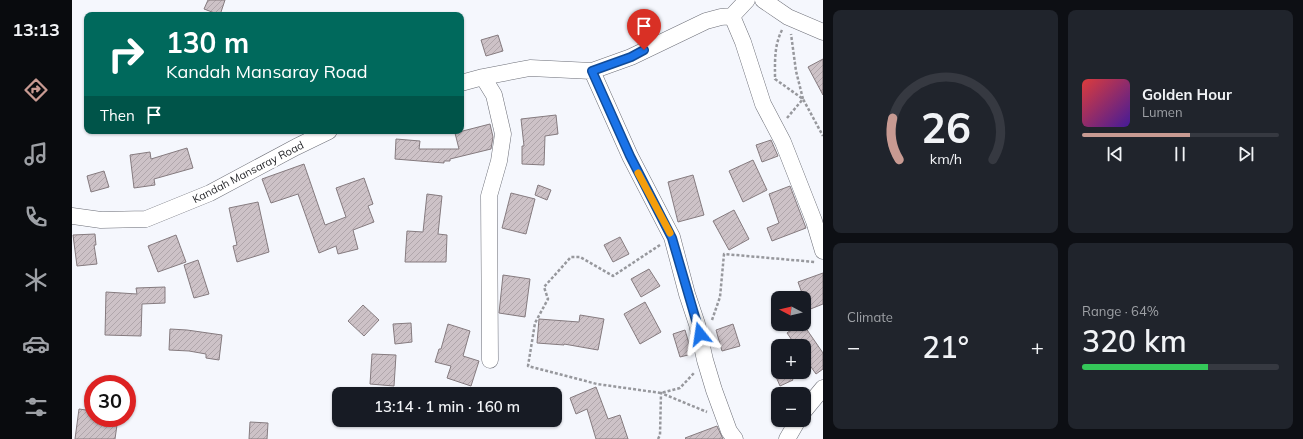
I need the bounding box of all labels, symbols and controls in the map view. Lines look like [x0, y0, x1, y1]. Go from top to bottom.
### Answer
pin [627, 9, 661, 50]
icon: arrive [633, 15, 655, 37]
text: 13:13 [12, 18, 60, 41]
text: 130 m [166, 25, 249, 60]
icon: right [100, 28, 152, 80]
text: Kandah Mansaray Road [166, 60, 368, 83]
icon: directions [22, 76, 50, 104]
text: Golden Hour [1142, 85, 1232, 104]
text: 26 [921, 100, 970, 152]
icon: arrive [143, 104, 165, 126]
text: Lumen [1142, 104, 1183, 120]
text: Then [100, 106, 135, 125]
street label: Kandah Mansaray Road [190, 138, 306, 206]
icon: music [22, 140, 50, 168]
icon: previous [1104, 143, 1126, 165]
icon: pause [1169, 143, 1191, 165]
icon: next [1235, 143, 1257, 165]
text: km/h [929, 149, 962, 167]
icon: phone [22, 203, 50, 231]
icon: climate [22, 266, 50, 294]
north arrow [771, 291, 811, 331]
map controls [771, 291, 811, 427]
text: Range · 64% [1082, 303, 1159, 319]
text: Climate [847, 309, 893, 325]
position arrow [679, 313, 721, 355]
text: 320 km [1082, 322, 1187, 360]
text: 21° [922, 328, 969, 366]
icon: car [22, 330, 50, 358]
text: − [847, 333, 860, 361]
text: + [1031, 333, 1044, 361]
button: + [771, 339, 811, 379]
speed limit sign: 30 [84, 375, 136, 427]
button: − [771, 387, 811, 427]
icon: filters [22, 393, 50, 421]
text: 13:14 · 1 min · 160 m [374, 397, 520, 416]

